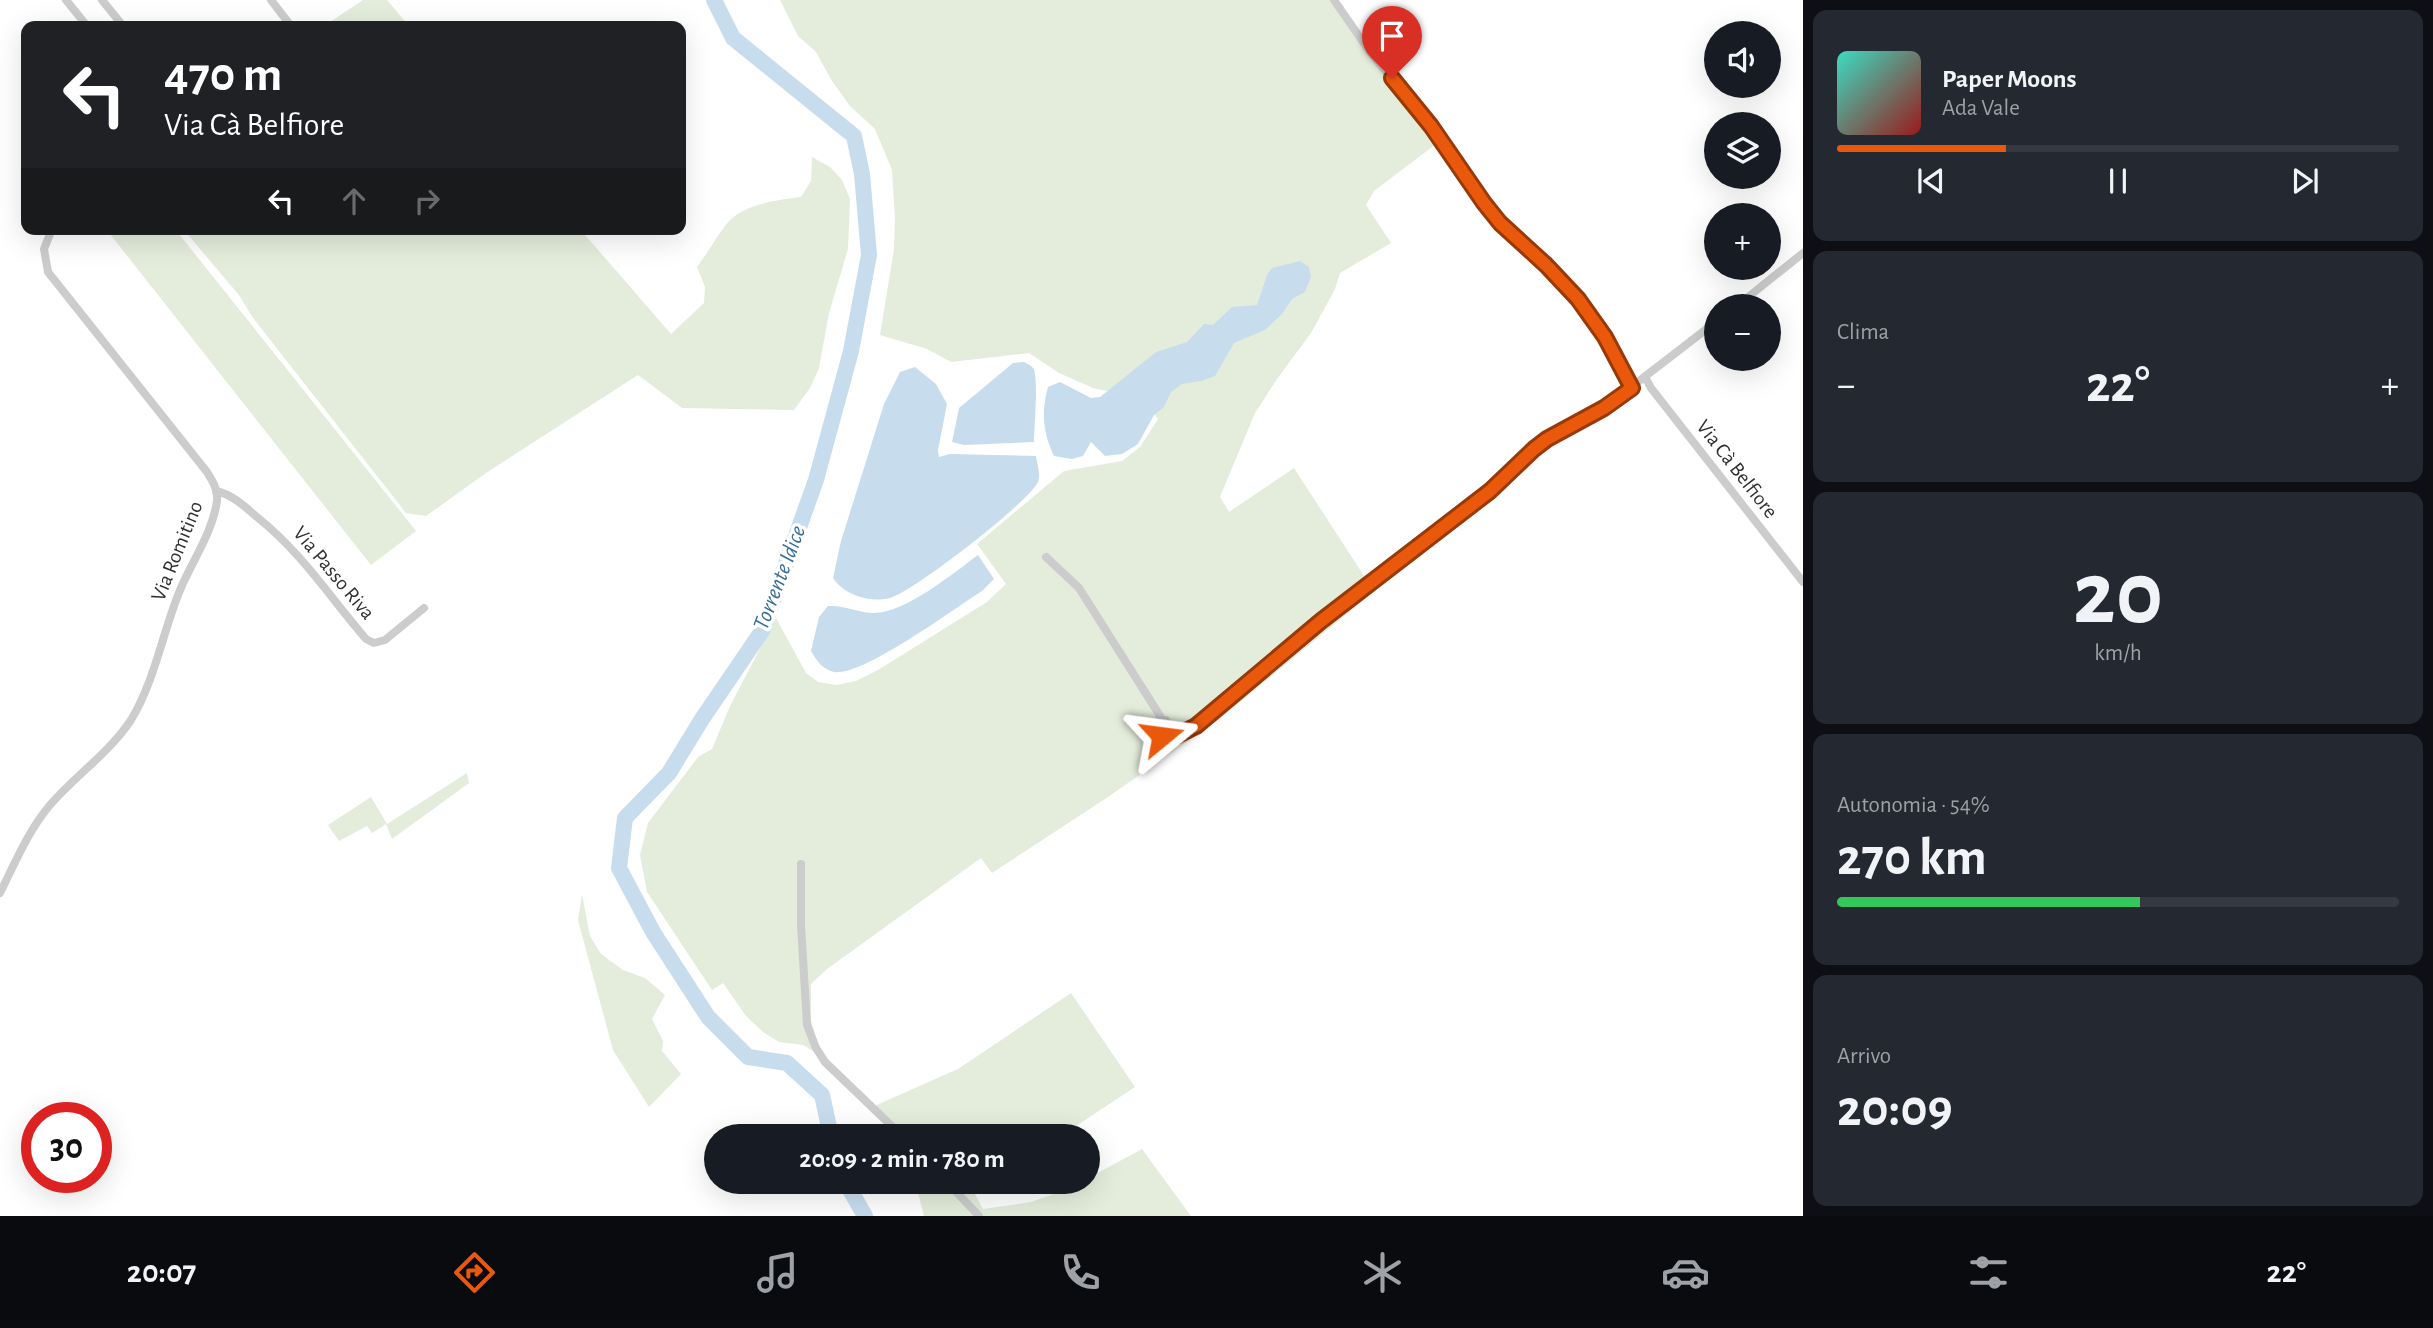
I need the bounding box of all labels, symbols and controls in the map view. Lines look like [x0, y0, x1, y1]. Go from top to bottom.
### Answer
pin [1362, 6, 1422, 78]
icon: arrive [1373, 17, 1411, 55]
map controls [1704, 21, 1781, 371]
button: sound [1704, 21, 1781, 98]
icon: left [49, 49, 140, 140]
text: 470 m [164, 51, 282, 100]
text: Paper Moons [1942, 66, 2077, 92]
text: Ada Vale [1942, 97, 2020, 120]
text: Via Cà Belfiore [164, 109, 344, 141]
button: layers [1704, 112, 1781, 189]
icon: previous [1912, 162, 1950, 200]
icon: pause [2099, 162, 2137, 200]
icon: next [2286, 162, 2324, 200]
icon: left [262, 182, 300, 220]
icon: ahead [335, 182, 373, 220]
icon: right [408, 182, 446, 220]
button: + [1704, 203, 1781, 280]
button: − [1704, 294, 1781, 371]
text: Clima [1837, 321, 1889, 344]
text: 22° [2086, 359, 2150, 411]
text: − [1837, 367, 1855, 405]
text: + [2381, 367, 2399, 405]
street label: Via Cà Belfiore [1692, 416, 1782, 522]
street label: Via Romitino [147, 498, 207, 604]
street label: Via Passo Riva [289, 522, 379, 624]
water label: Torrente Idice [750, 522, 810, 633]
text: 20 [2073, 549, 2163, 640]
text: km/h [2094, 642, 2142, 665]
position arrow [1125, 699, 1199, 773]
text: Autonomia · 54% [1837, 794, 1990, 817]
text: 270 km [1837, 832, 1987, 884]
text: Arrivo [1837, 1045, 1891, 1068]
text: 20:09 [1837, 1083, 1953, 1135]
speed limit sign: 30 [21, 1102, 112, 1193]
text: 20:09 · 2 min · 780 m [799, 1146, 1005, 1172]
icon: directions [450, 1248, 499, 1297]
icon: music [753, 1248, 802, 1297]
icon: phone [1056, 1248, 1105, 1297]
icon: climate [1358, 1248, 1407, 1297]
icon: car [1661, 1248, 1710, 1297]
icon: filters [1964, 1248, 2013, 1297]
text: 20:07 [127, 1256, 196, 1288]
text: 22° [2267, 1256, 2306, 1288]

